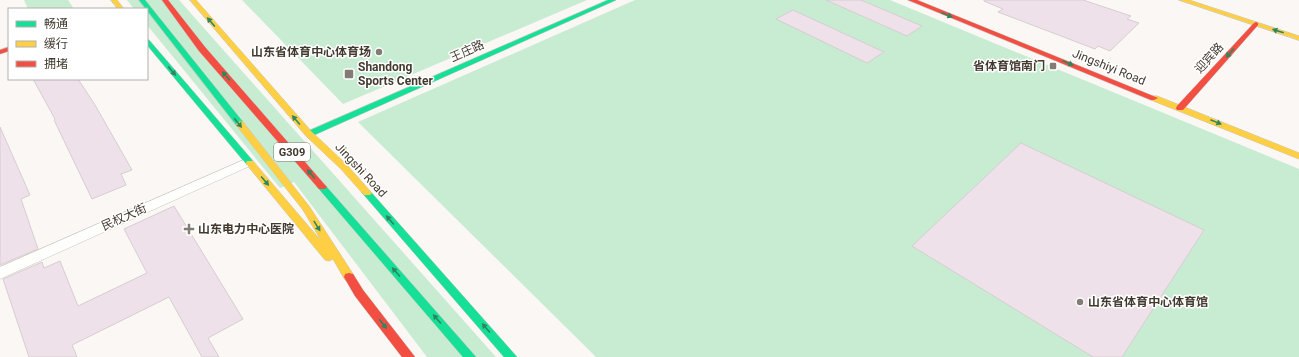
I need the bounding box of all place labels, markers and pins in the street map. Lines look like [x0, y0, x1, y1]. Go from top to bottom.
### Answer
place label: 山东省体育中心体育场 [251, 45, 371, 59]
marker: 山东省体育中心体育场 [374, 47, 384, 57]
place label: 省体育馆南门 [973, 59, 1045, 73]
place label: Shandong Sports Center [358, 60, 433, 88]
marker: 省体育馆南门 [1048, 61, 1058, 71]
marker: Shandong Sports Center [343, 68, 355, 80]
place label: 山东电力中心医院 [198, 222, 294, 236]
marker: 山东电力中心医院 [183, 223, 195, 235]
place label: 山东省体育中心体育馆 [1088, 295, 1208, 309]
marker: 山东省体育中心体育馆 [1075, 297, 1085, 307]

